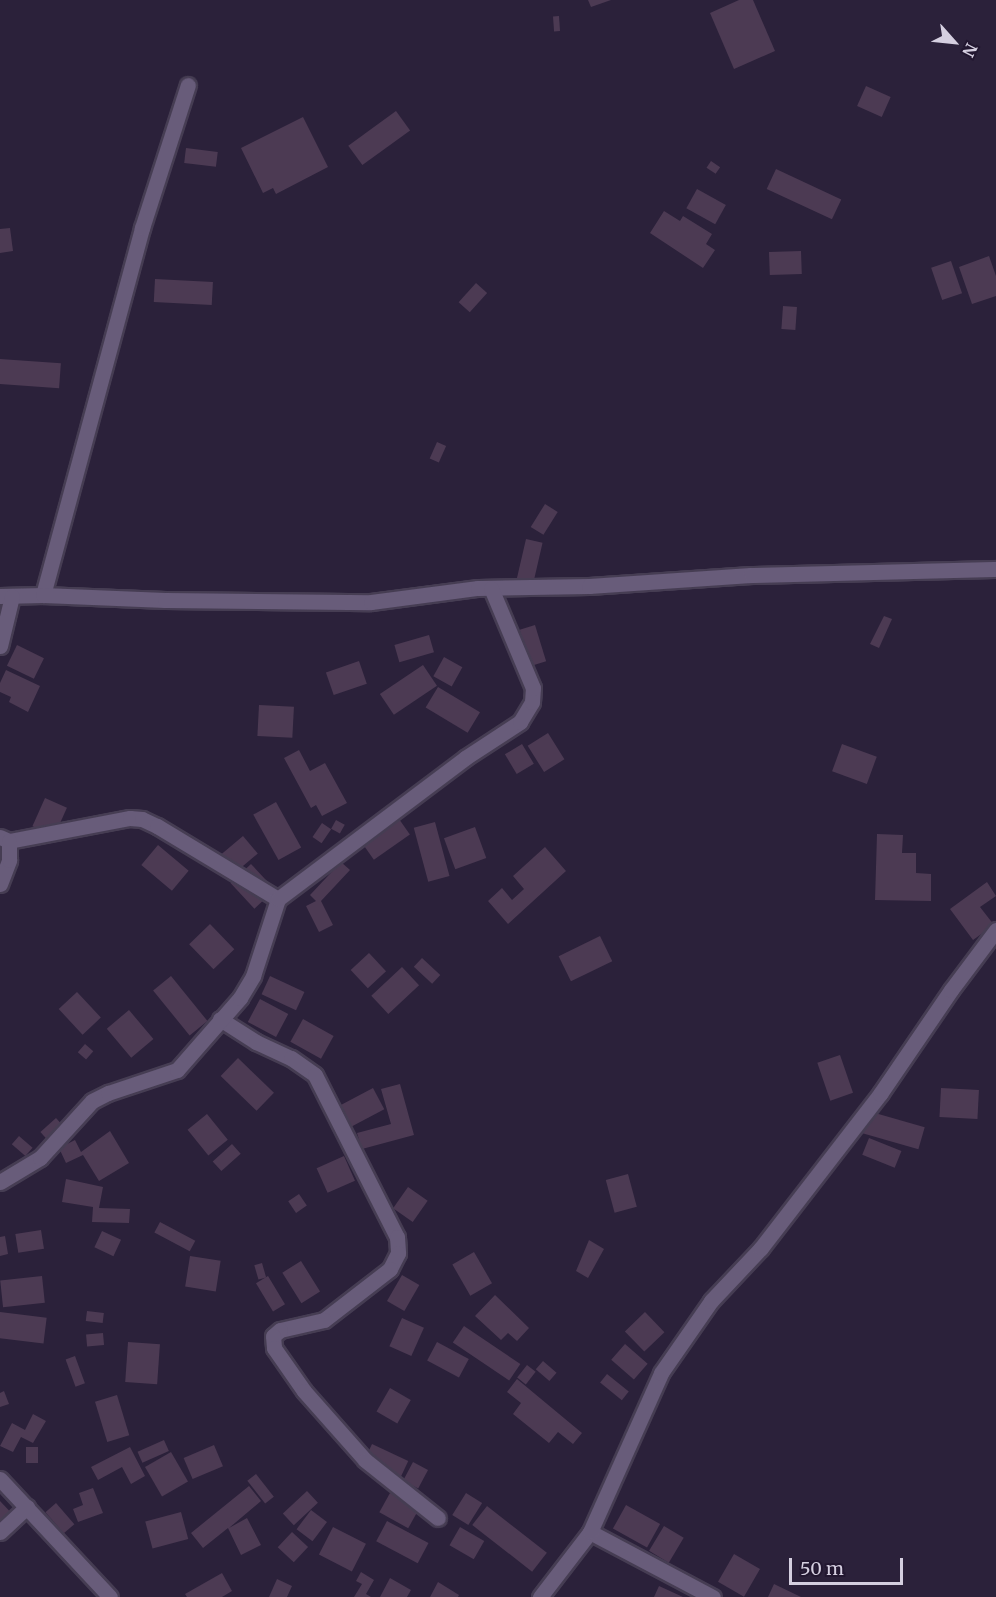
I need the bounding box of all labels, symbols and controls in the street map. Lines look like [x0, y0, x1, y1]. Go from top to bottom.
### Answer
north arrow [924, 12, 984, 72]
text: N [958, 40, 982, 60]
scale bar [792, 1546, 906, 1584]
text: 50 m [800, 1557, 844, 1580]

